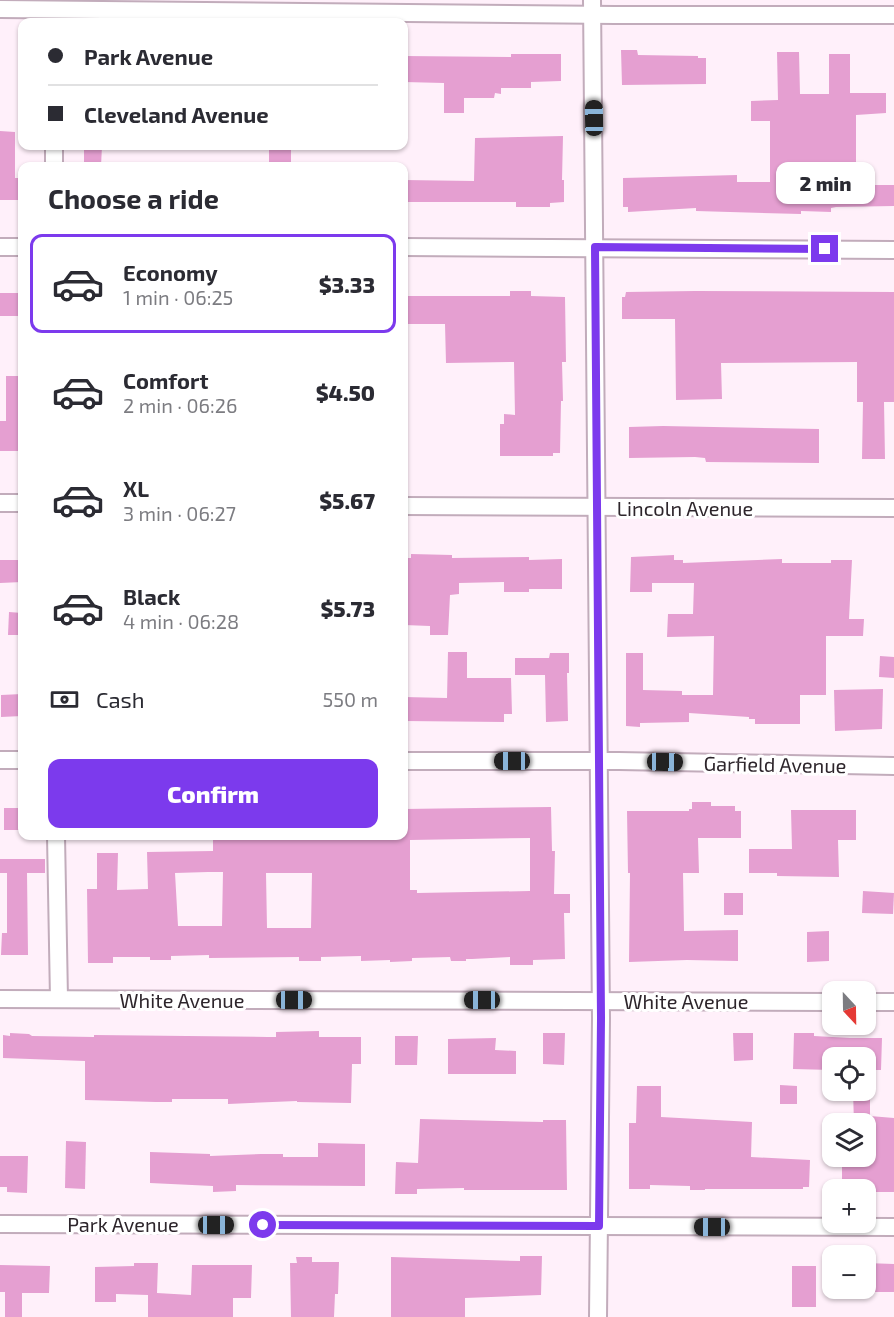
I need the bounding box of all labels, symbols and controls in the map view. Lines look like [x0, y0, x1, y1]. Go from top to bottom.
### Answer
text: Park Avenue [84, 43, 213, 69]
car [585, 100, 603, 136]
text: Cleveland Avenue [84, 101, 269, 127]
callout: 2 min [776, 162, 874, 204]
text: 2 min [800, 171, 851, 195]
text: Choose a ride [48, 182, 219, 214]
route end [811, 235, 838, 262]
icon: car [51, 257, 105, 311]
text: Economy [123, 259, 218, 285]
text: $3.33 [319, 271, 375, 297]
text: 1 min · 06:25 [123, 285, 233, 309]
icon: car [51, 365, 105, 419]
text: Comfort [123, 367, 208, 393]
text: $4.50 [316, 379, 375, 405]
text: 2 min · 06:26 [123, 393, 237, 417]
icon: car [51, 473, 105, 527]
text: XL [123, 475, 149, 501]
text: $5.67 [319, 487, 375, 513]
street label: Lincoln Avenue [617, 496, 753, 520]
text: 3 min · 06:27 [123, 501, 236, 525]
icon: car [51, 581, 105, 635]
text: Black [123, 583, 180, 609]
text: $5.73 [320, 595, 375, 621]
text: 4 min · 06:28 [123, 609, 239, 633]
icon: cash [48, 683, 81, 716]
text: Cash [96, 686, 145, 712]
text: 550 m [323, 687, 378, 711]
street label: Garfield Avenue [703, 751, 847, 777]
car [494, 752, 530, 770]
car [647, 753, 683, 771]
button: Confirm [48, 759, 378, 828]
north arrow [822, 981, 876, 1035]
map controls [822, 981, 876, 1299]
street label: White Avenue [120, 988, 244, 1012]
street label: White Avenue [624, 989, 748, 1013]
car [276, 991, 312, 1009]
car [464, 991, 500, 1009]
button: locate [822, 1047, 876, 1101]
button: layers [822, 1113, 876, 1167]
button: + [822, 1179, 876, 1233]
route start [249, 1211, 276, 1238]
street label: Park Avenue [67, 1212, 179, 1236]
car [198, 1216, 234, 1234]
car [694, 1218, 730, 1236]
button: − [822, 1245, 876, 1299]

